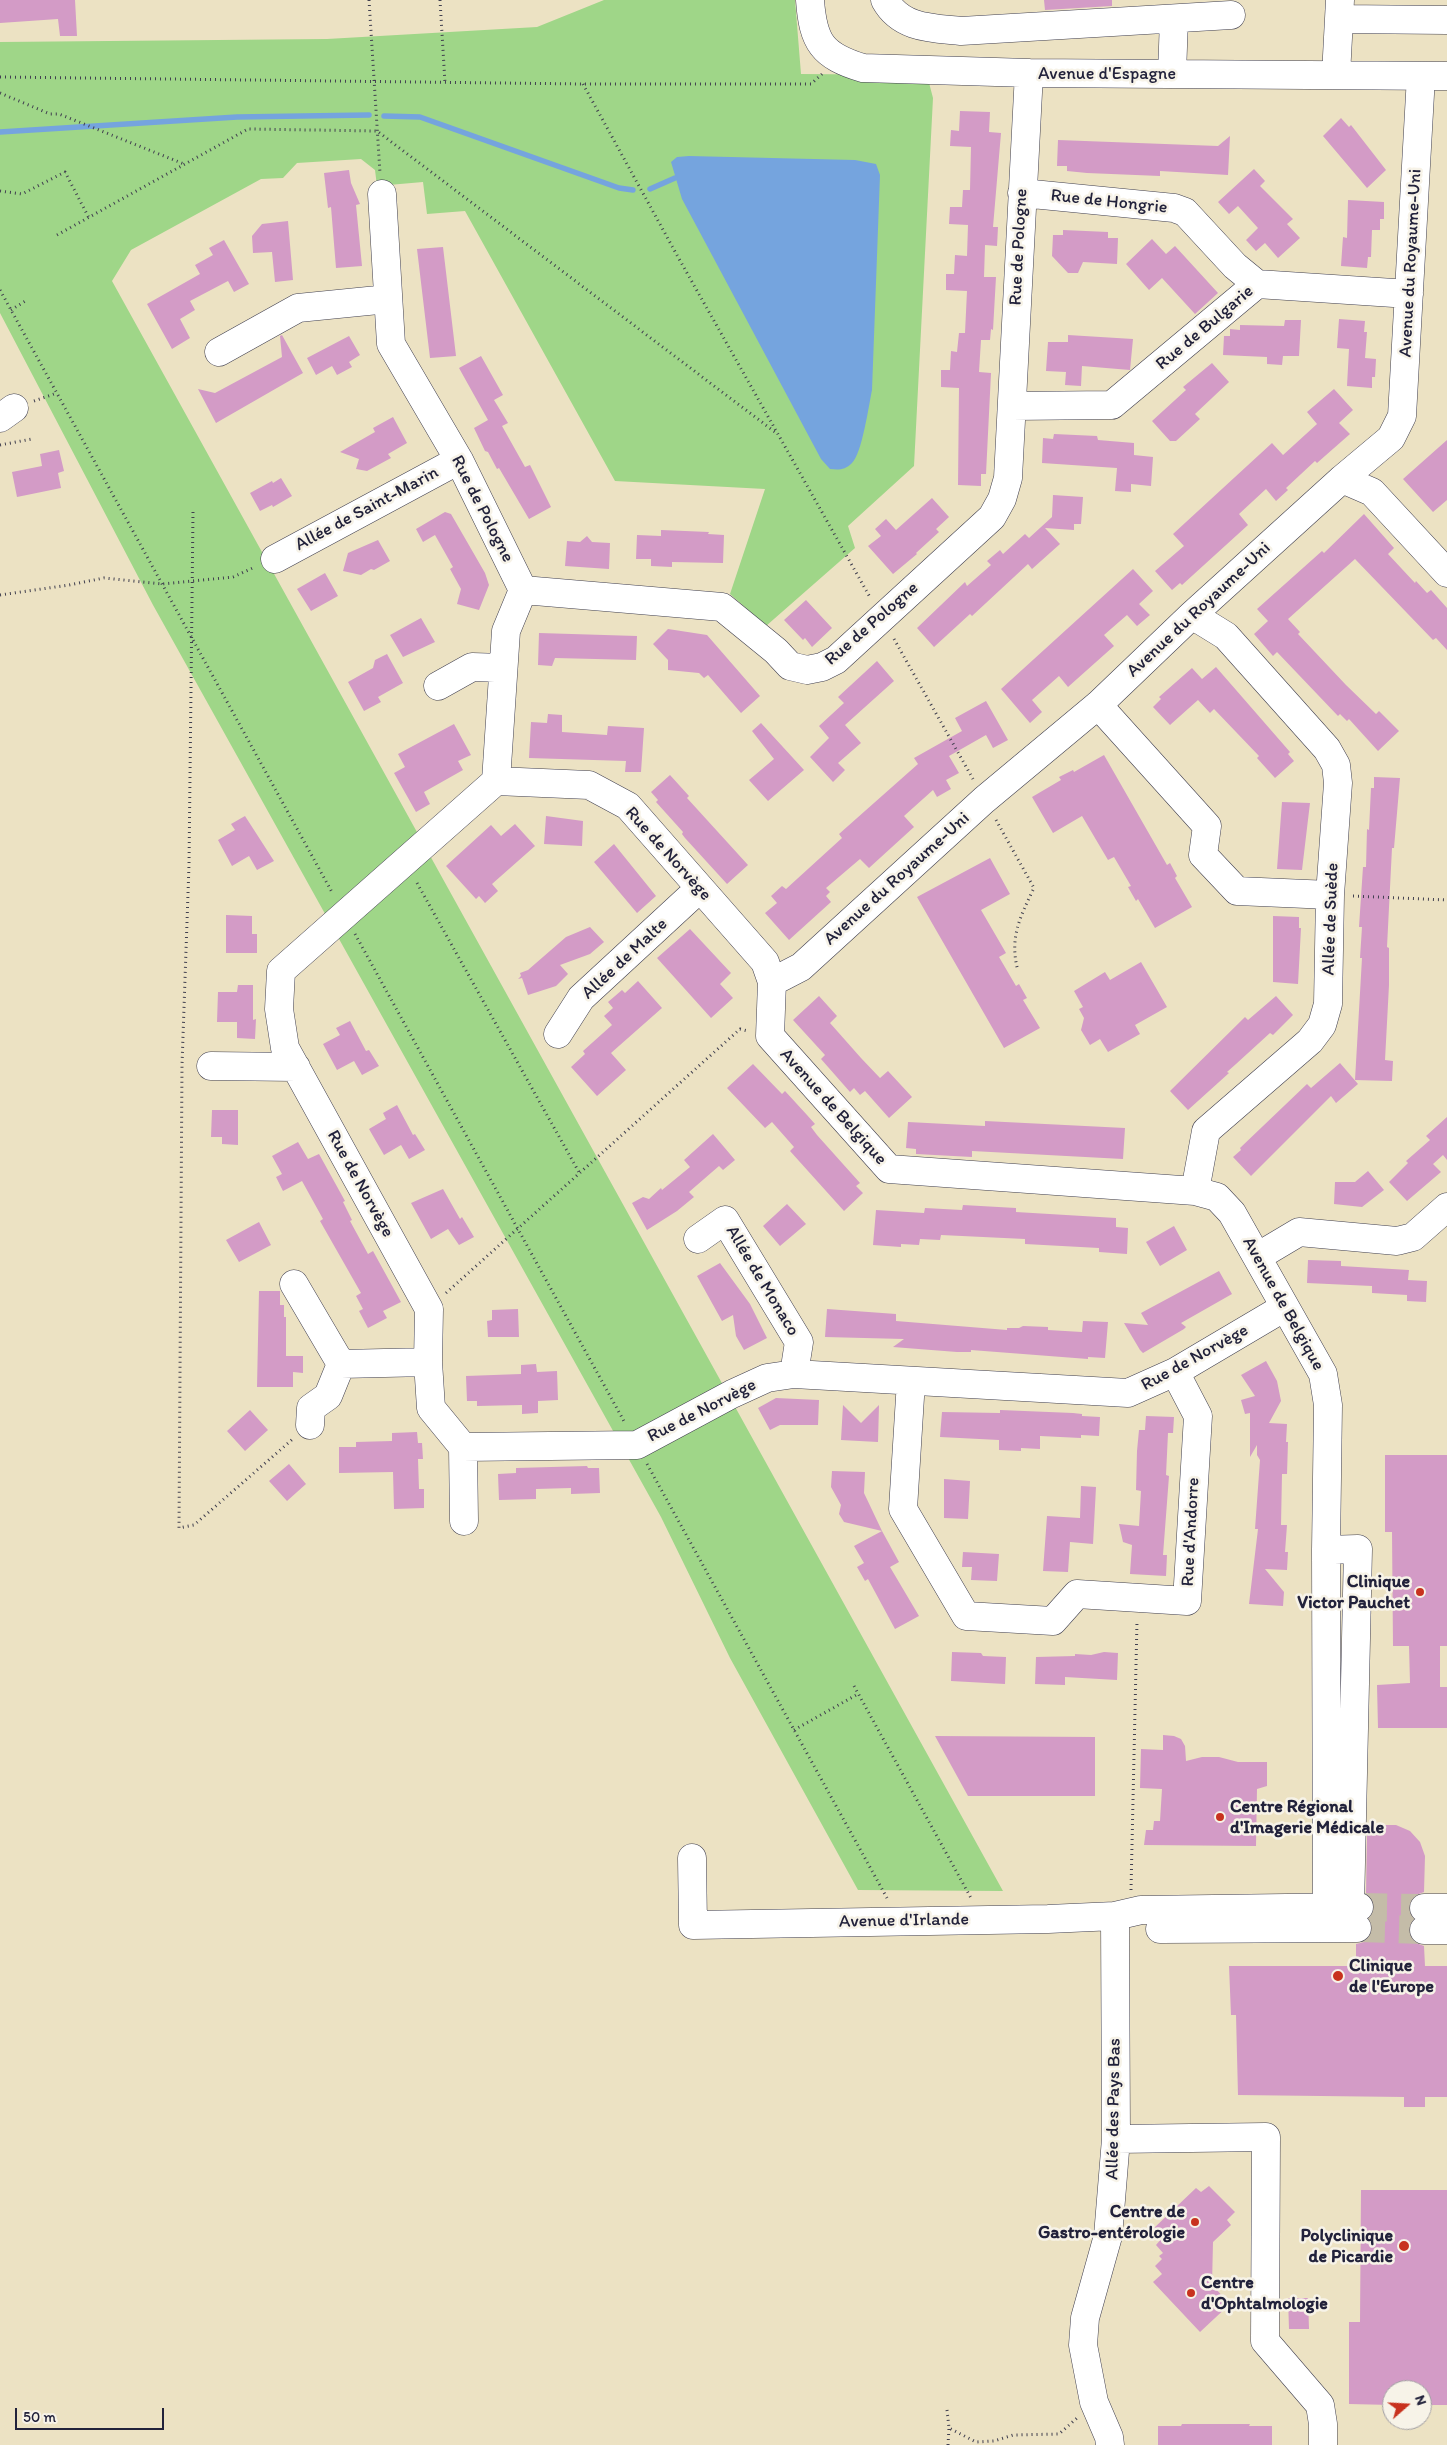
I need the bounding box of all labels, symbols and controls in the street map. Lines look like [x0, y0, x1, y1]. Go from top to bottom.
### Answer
street label: Avenue d'Espagne [1038, 63, 1176, 85]
street label: Avenue du Royaume-Uni [1395, 168, 1427, 358]
street label: Rue de Hongrie [1050, 185, 1168, 219]
street label: Rue de Pologne [1005, 188, 1033, 306]
street label: Rue de Bulgarie [1152, 281, 1258, 375]
street label: Rue de Pologne [446, 452, 518, 566]
street label: Allée de Saint-Marin [292, 462, 442, 556]
street label: Avenue du Royaume-Uni [1123, 538, 1275, 682]
street label: Rue de Pologne [821, 577, 923, 671]
street label: Rue de Norvège [620, 803, 716, 905]
street label: Avenue du Royaume-Uni [820, 808, 974, 950]
street label: Allée de Suède [1318, 862, 1344, 976]
street label: Allée de Malte [578, 914, 672, 1004]
street label: Avenue de Belgique [775, 1044, 891, 1170]
street label: Rue de Norvège [322, 1127, 398, 1241]
street label: Allée de Monaco [721, 1222, 803, 1340]
street label: Avenue de Belgique [1237, 1233, 1329, 1375]
street label: Rue de Norvège [1138, 1320, 1252, 1396]
street label: Rue de Norvège [644, 1374, 760, 1448]
street label: Rue d'Andorre [1177, 1477, 1205, 1587]
place label: Clinique Victor Pauchet [1297, 1571, 1410, 1614]
marker: Clinique Victor Pauchet [1414, 1586, 1426, 1598]
place label: Centre Régional d'Imagerie Médicale [1230, 1796, 1384, 1838]
marker: Centre Régional d'Imagerie Médicale [1214, 1811, 1226, 1823]
street label: Avenue d'Irlande [839, 1909, 969, 1933]
place label: Clinique de l'Europe [1349, 1955, 1434, 1998]
marker: Clinique de l'Europe [1331, 1969, 1345, 1983]
street label: Allée des Pays Bas [1102, 2038, 1126, 2180]
place label: Centre de Gastro-entérologie [1038, 2201, 1185, 2244]
marker: Centre de Gastro-entérologie [1189, 2216, 1201, 2228]
place label: Polyclinique de Picardie [1300, 2225, 1393, 2268]
marker: Polyclinique de Picardie [1397, 2239, 1411, 2253]
place label: Centre d'Ophtalmologie [1201, 2272, 1328, 2314]
marker: Centre d'Ophtalmologie [1185, 2287, 1197, 2299]
north arrow [1382, 2380, 1432, 2430]
text: N [1411, 2393, 1430, 2408]
scale bar [18, 2398, 166, 2430]
text: 50 m [23, 2408, 56, 2426]

